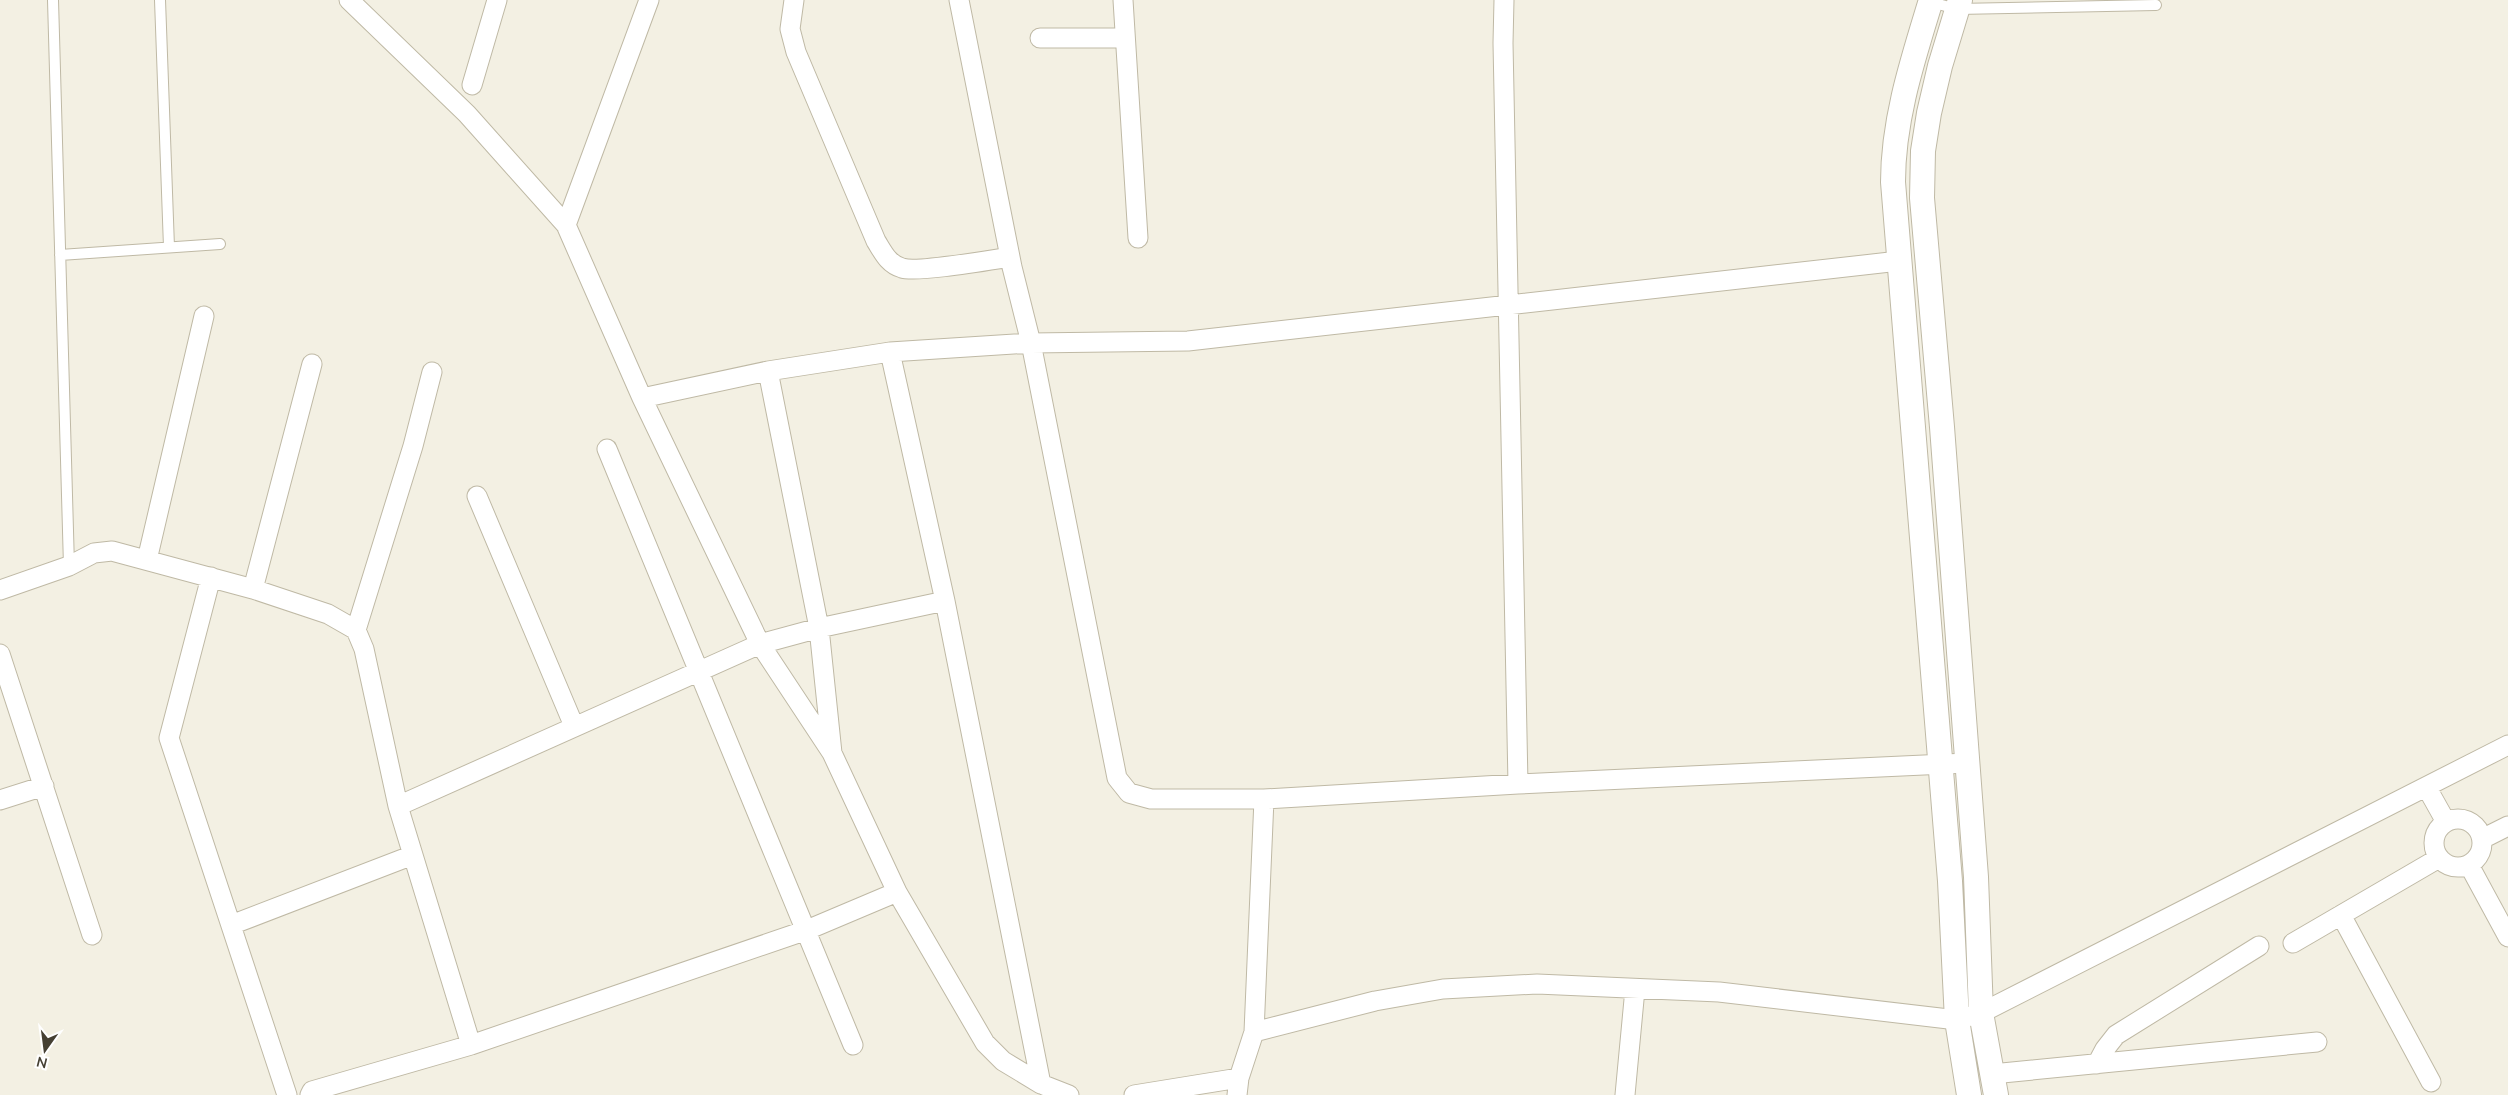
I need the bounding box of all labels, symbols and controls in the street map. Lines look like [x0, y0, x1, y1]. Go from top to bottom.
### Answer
north arrow [20, 1025, 70, 1075]
text: N [35, 1053, 49, 1073]

